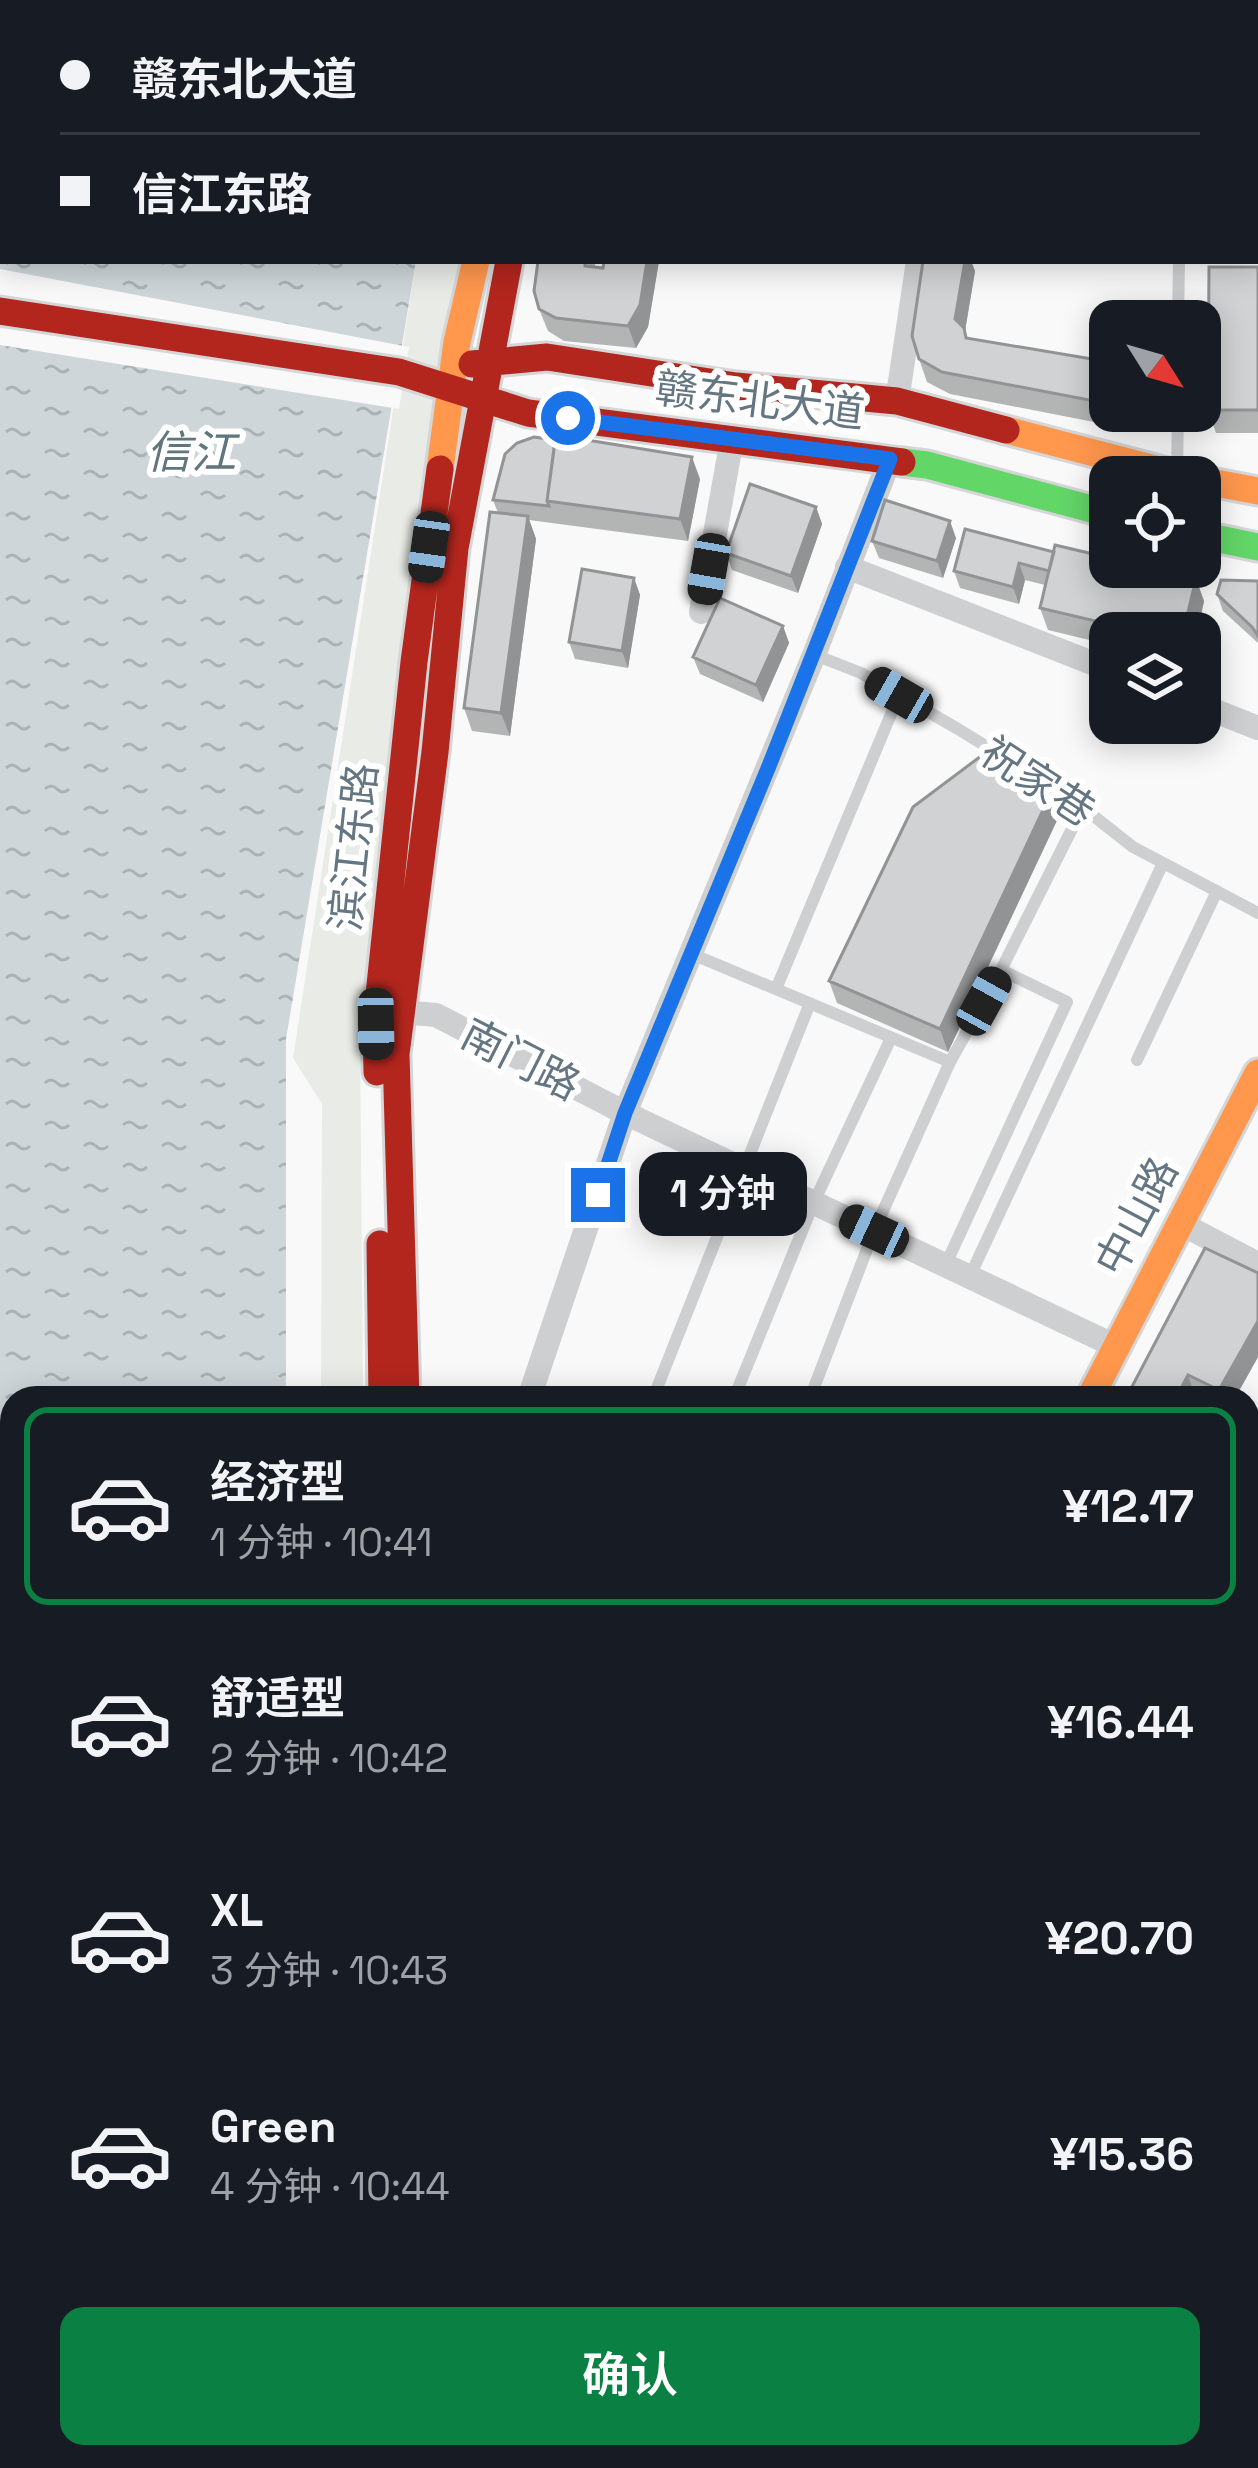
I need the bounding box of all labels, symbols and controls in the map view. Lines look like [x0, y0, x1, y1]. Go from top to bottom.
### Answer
text: 赣东北大道 [132, 51, 357, 108]
text: 信江东路 [132, 166, 312, 223]
north arrow [1089, 300, 1221, 432]
map controls [1089, 300, 1221, 744]
street label: 赣东北大道 [652, 361, 867, 440]
route start [541, 391, 595, 445]
water label: 信江 [146, 424, 241, 481]
button: locate [1089, 456, 1221, 588]
car [406, 509, 452, 585]
car [685, 530, 733, 608]
button: layers [1089, 612, 1221, 744]
car [859, 661, 939, 729]
street label: 祝家巷 [970, 725, 1105, 838]
street label: 滨江东路 [318, 761, 389, 933]
car [951, 961, 1017, 1041]
car [357, 988, 395, 1060]
street label: 南门路 [453, 1007, 589, 1112]
street label: 中山路 [1083, 1148, 1189, 1284]
callout: 1 分钟 [640, 1153, 808, 1237]
route end [571, 1168, 625, 1222]
text: 1 分钟 [670, 1169, 776, 1218]
car [834, 1199, 914, 1263]
icon: car [66, 1452, 174, 1560]
text: 经济型 [210, 1454, 345, 1511]
text: ¥12.17 [1063, 1478, 1194, 1535]
text: 1 分钟 · 10:41 [210, 1518, 433, 1567]
icon: car [66, 1668, 174, 1776]
text: 舒适型 [210, 1670, 345, 1727]
text: ¥16.44 [1047, 1694, 1194, 1751]
text: 2 分钟 · 10:42 [210, 1734, 448, 1783]
text: XL [210, 1882, 263, 1939]
icon: car [66, 1884, 174, 1992]
text: ¥20.70 [1045, 1910, 1194, 1967]
text: 3 分钟 · 10:43 [210, 1946, 448, 1995]
text: Green [210, 2098, 336, 2155]
icon: car [66, 2100, 174, 2208]
text: ¥15.36 [1050, 2126, 1194, 2183]
text: 4 分钟 · 10:44 [210, 2162, 450, 2211]
button: 确认 [60, 2307, 1200, 2445]

